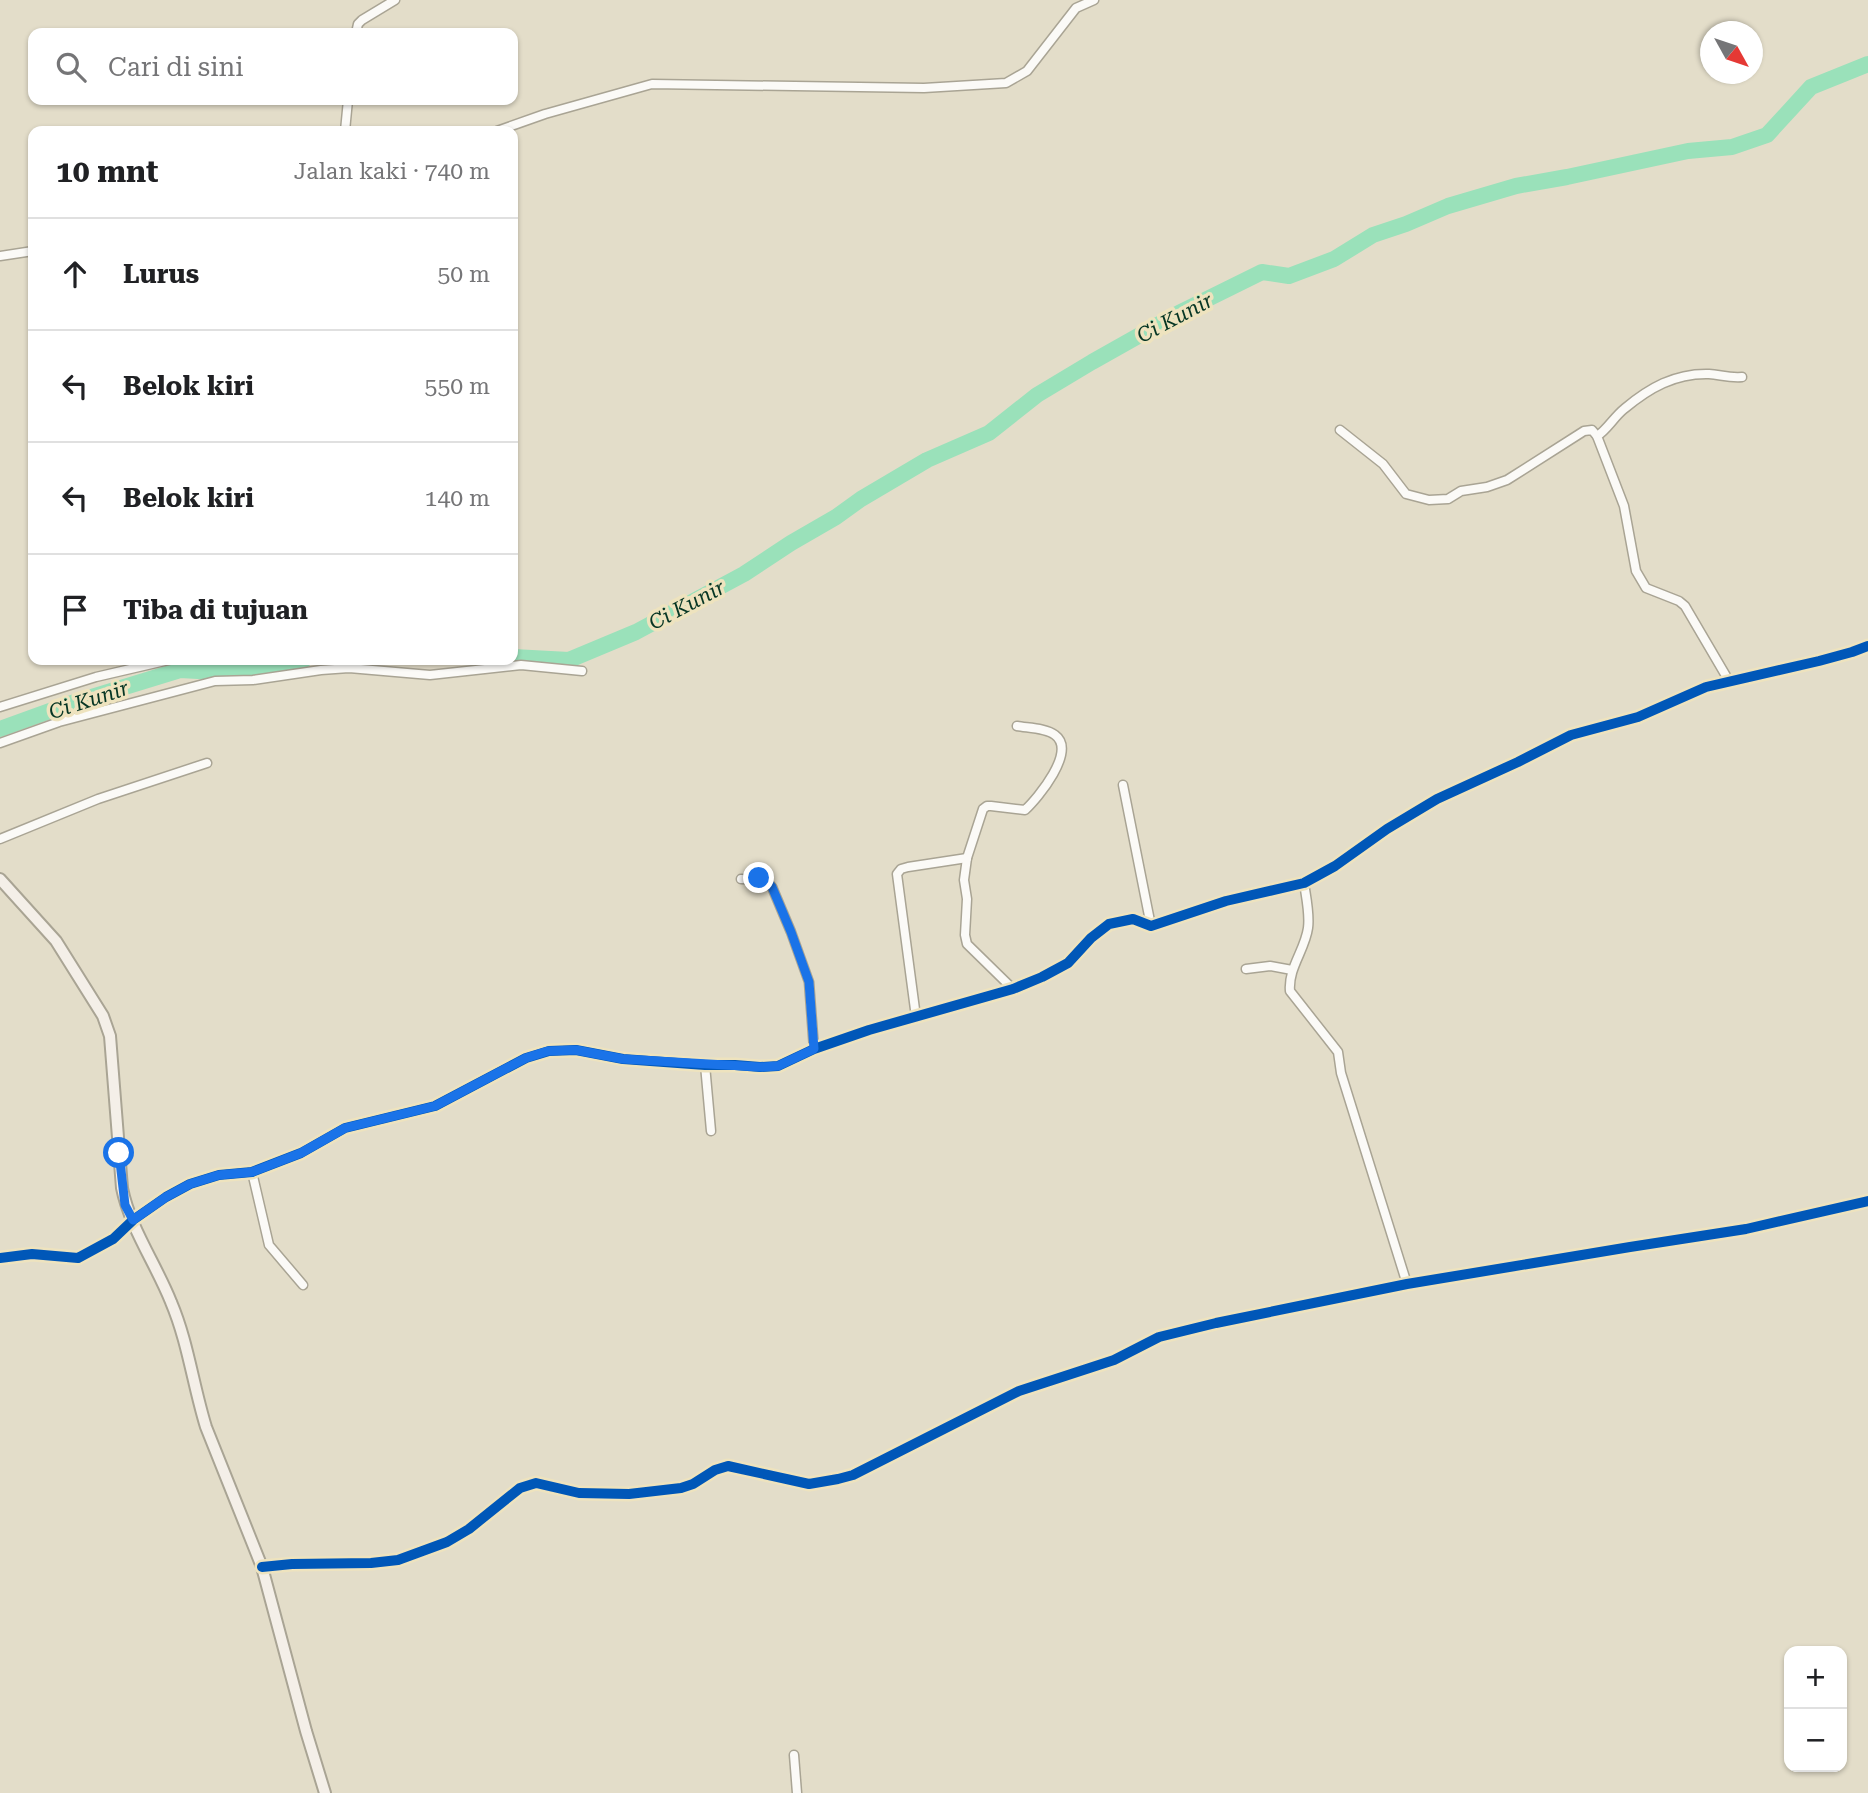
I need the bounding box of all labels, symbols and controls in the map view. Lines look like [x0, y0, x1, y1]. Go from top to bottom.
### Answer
north arrow [1700, 21, 1763, 84]
search box [28, 28, 518, 105]
icon: search [52, 48, 90, 86]
text: Cari di sini [108, 52, 244, 82]
text: 10 mnt [56, 154, 158, 189]
text: Jalan kaki · 740 m [294, 158, 490, 185]
icon: ahead [56, 255, 94, 293]
text: Lurus [123, 259, 199, 289]
text: 50 m [437, 261, 490, 288]
water label: Ci Kunir [1133, 288, 1217, 348]
icon: left [56, 367, 94, 405]
text: Belok kiri [123, 371, 254, 401]
text: 550 m [425, 373, 490, 400]
icon: left [56, 479, 94, 517]
text: Belok kiri [123, 483, 254, 513]
text: 140 m [425, 485, 490, 512]
water label: Ci Kunir [645, 575, 729, 635]
icon: arrive [56, 591, 94, 629]
text: Tiba di tujuan [123, 595, 308, 625]
water label: Ci Kunir [46, 676, 132, 724]
route end [743, 862, 774, 893]
route start [103, 1137, 134, 1168]
map controls [1784, 1646, 1847, 1772]
button: + [1784, 1646, 1847, 1709]
button: − [1784, 1709, 1847, 1772]

